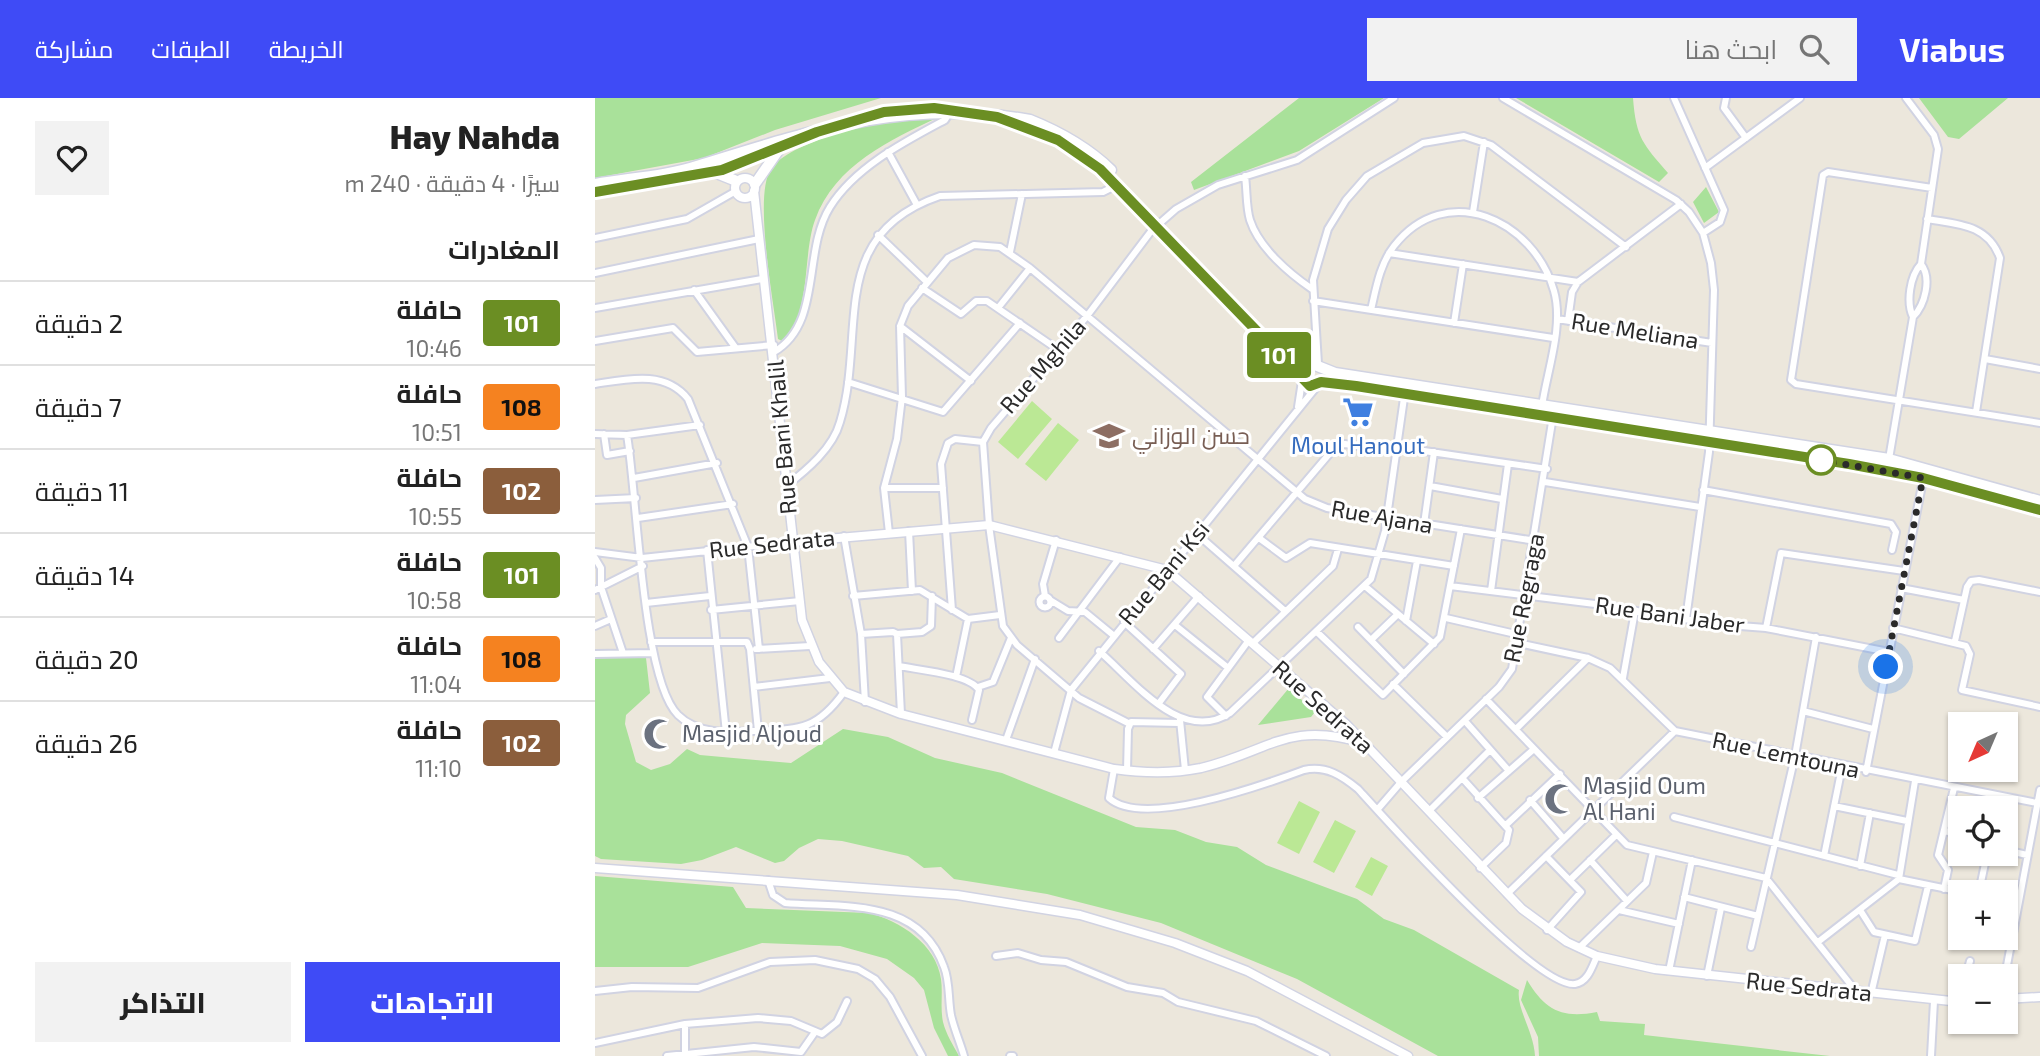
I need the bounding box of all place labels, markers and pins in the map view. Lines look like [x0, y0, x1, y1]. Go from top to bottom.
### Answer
supermarket icon: Moul Hanout [1341, 395, 1375, 429]
school or university icon: حسن الوزاني [1092, 419, 1126, 453]
place label: حسن الوزاني [1132, 421, 1250, 454]
place label: Moul Hanout [1291, 431, 1425, 459]
unlabelled marker [1806, 445, 1836, 475]
mosque icon: Masjid Aljoud [642, 717, 676, 751]
place label: Masjid Aljoud [682, 719, 822, 747]
place label: Masjid Oum Al Hani [1583, 771, 1706, 825]
mosque icon: Masjid Oum Al Hani [1543, 782, 1577, 816]

